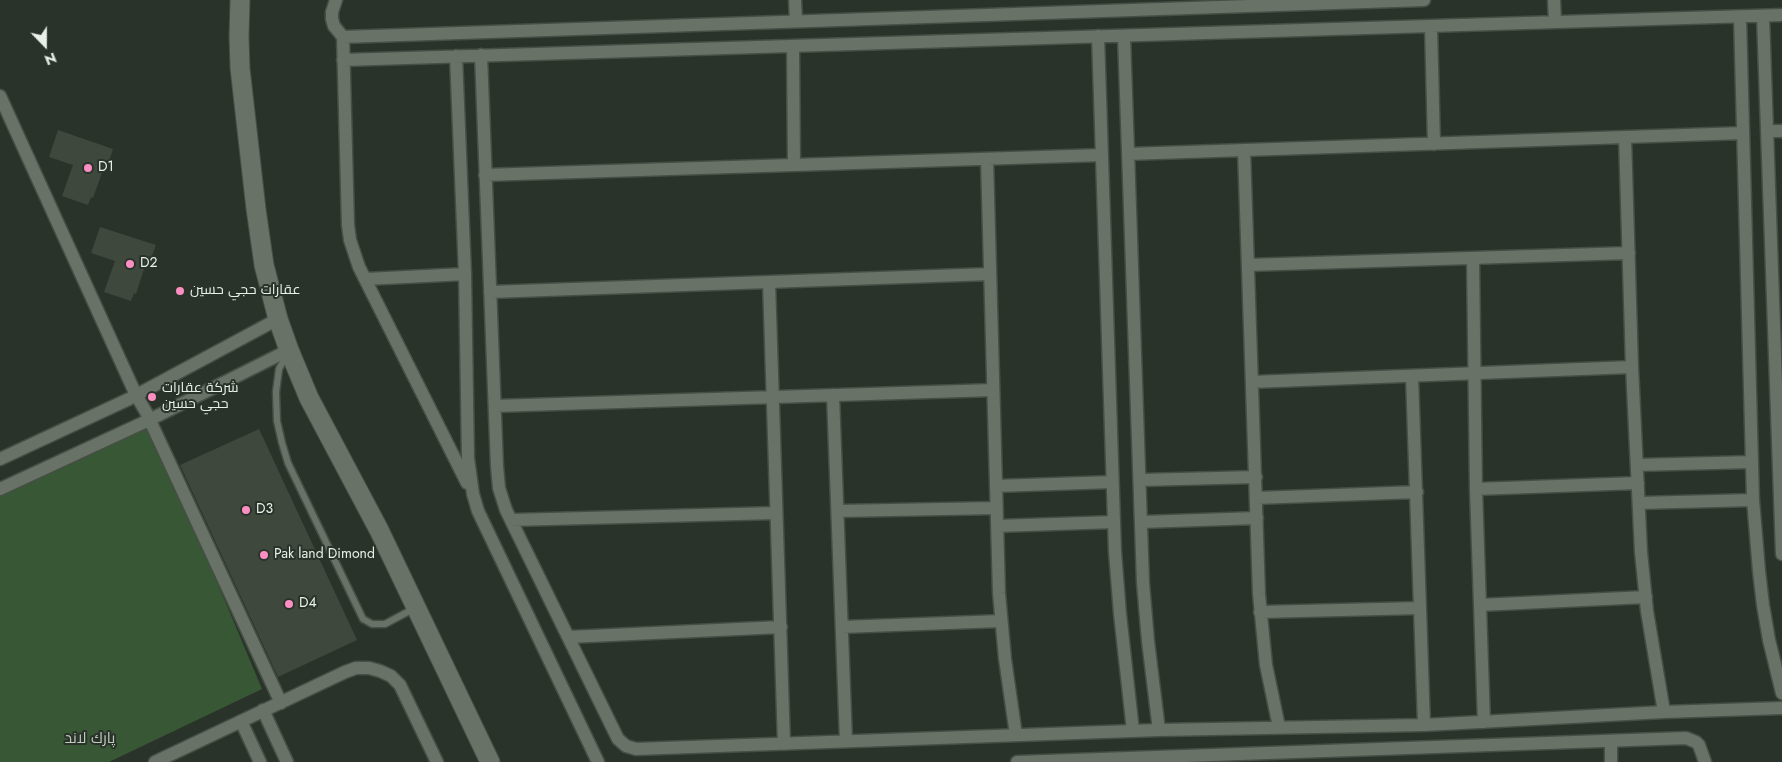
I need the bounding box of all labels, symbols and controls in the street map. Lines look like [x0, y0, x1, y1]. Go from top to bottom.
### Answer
north arrow [20, 20, 70, 70]
text: N [42, 48, 60, 70]
place label: D1 [98, 160, 114, 176]
marker: D1 [82, 162, 94, 174]
place label: D2 [140, 256, 157, 272]
marker: D2 [124, 258, 136, 270]
place label: عقارات حجي حسين [190, 283, 301, 299]
marker: عقارات حجي حسين [174, 285, 186, 297]
place label: شرکة عقارات حجي حسين [162, 381, 238, 414]
marker: شرکة عقارات حجي حسين [146, 391, 158, 403]
place label: D3 [256, 502, 273, 518]
marker: D3 [240, 504, 252, 516]
place label: Pak land Dimond [274, 547, 375, 563]
marker: Pak land Dimond [258, 549, 270, 561]
place label: D4 [299, 596, 317, 612]
marker: D4 [283, 598, 295, 610]
district label: پارك لاند [65, 730, 115, 748]

